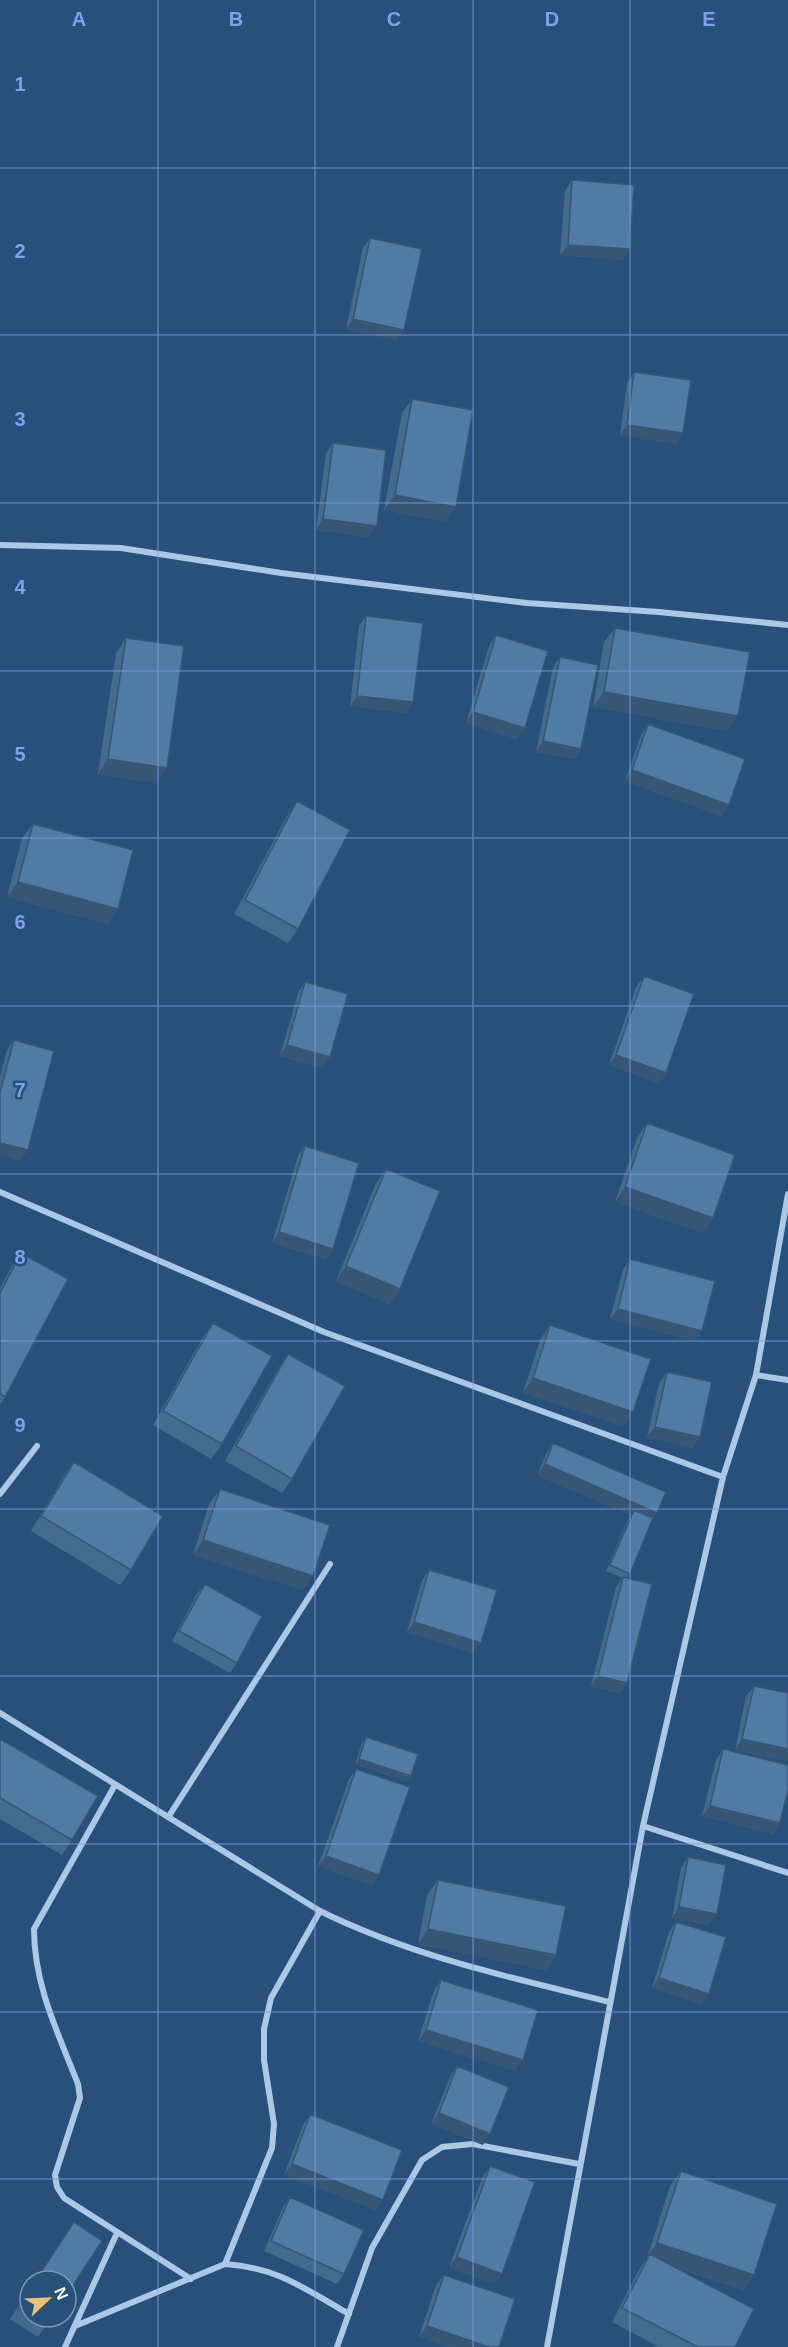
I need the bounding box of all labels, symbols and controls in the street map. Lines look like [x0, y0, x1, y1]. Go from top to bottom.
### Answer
text: A [72, 8, 86, 30]
text: B [229, 8, 243, 30]
text: C [387, 8, 401, 30]
text: D [545, 8, 559, 30]
text: E [702, 8, 716, 30]
text: 1 [14, 73, 26, 95]
text: 2 [14, 240, 26, 262]
text: 3 [14, 408, 26, 430]
text: 4 [14, 576, 26, 598]
text: 5 [14, 743, 26, 765]
text: 6 [14, 911, 26, 933]
text: 7 [14, 1079, 26, 1101]
text: 8 [14, 1246, 26, 1268]
text: 9 [14, 1414, 26, 1436]
north arrow [18, 2269, 78, 2329]
text: N [51, 2285, 71, 2302]

